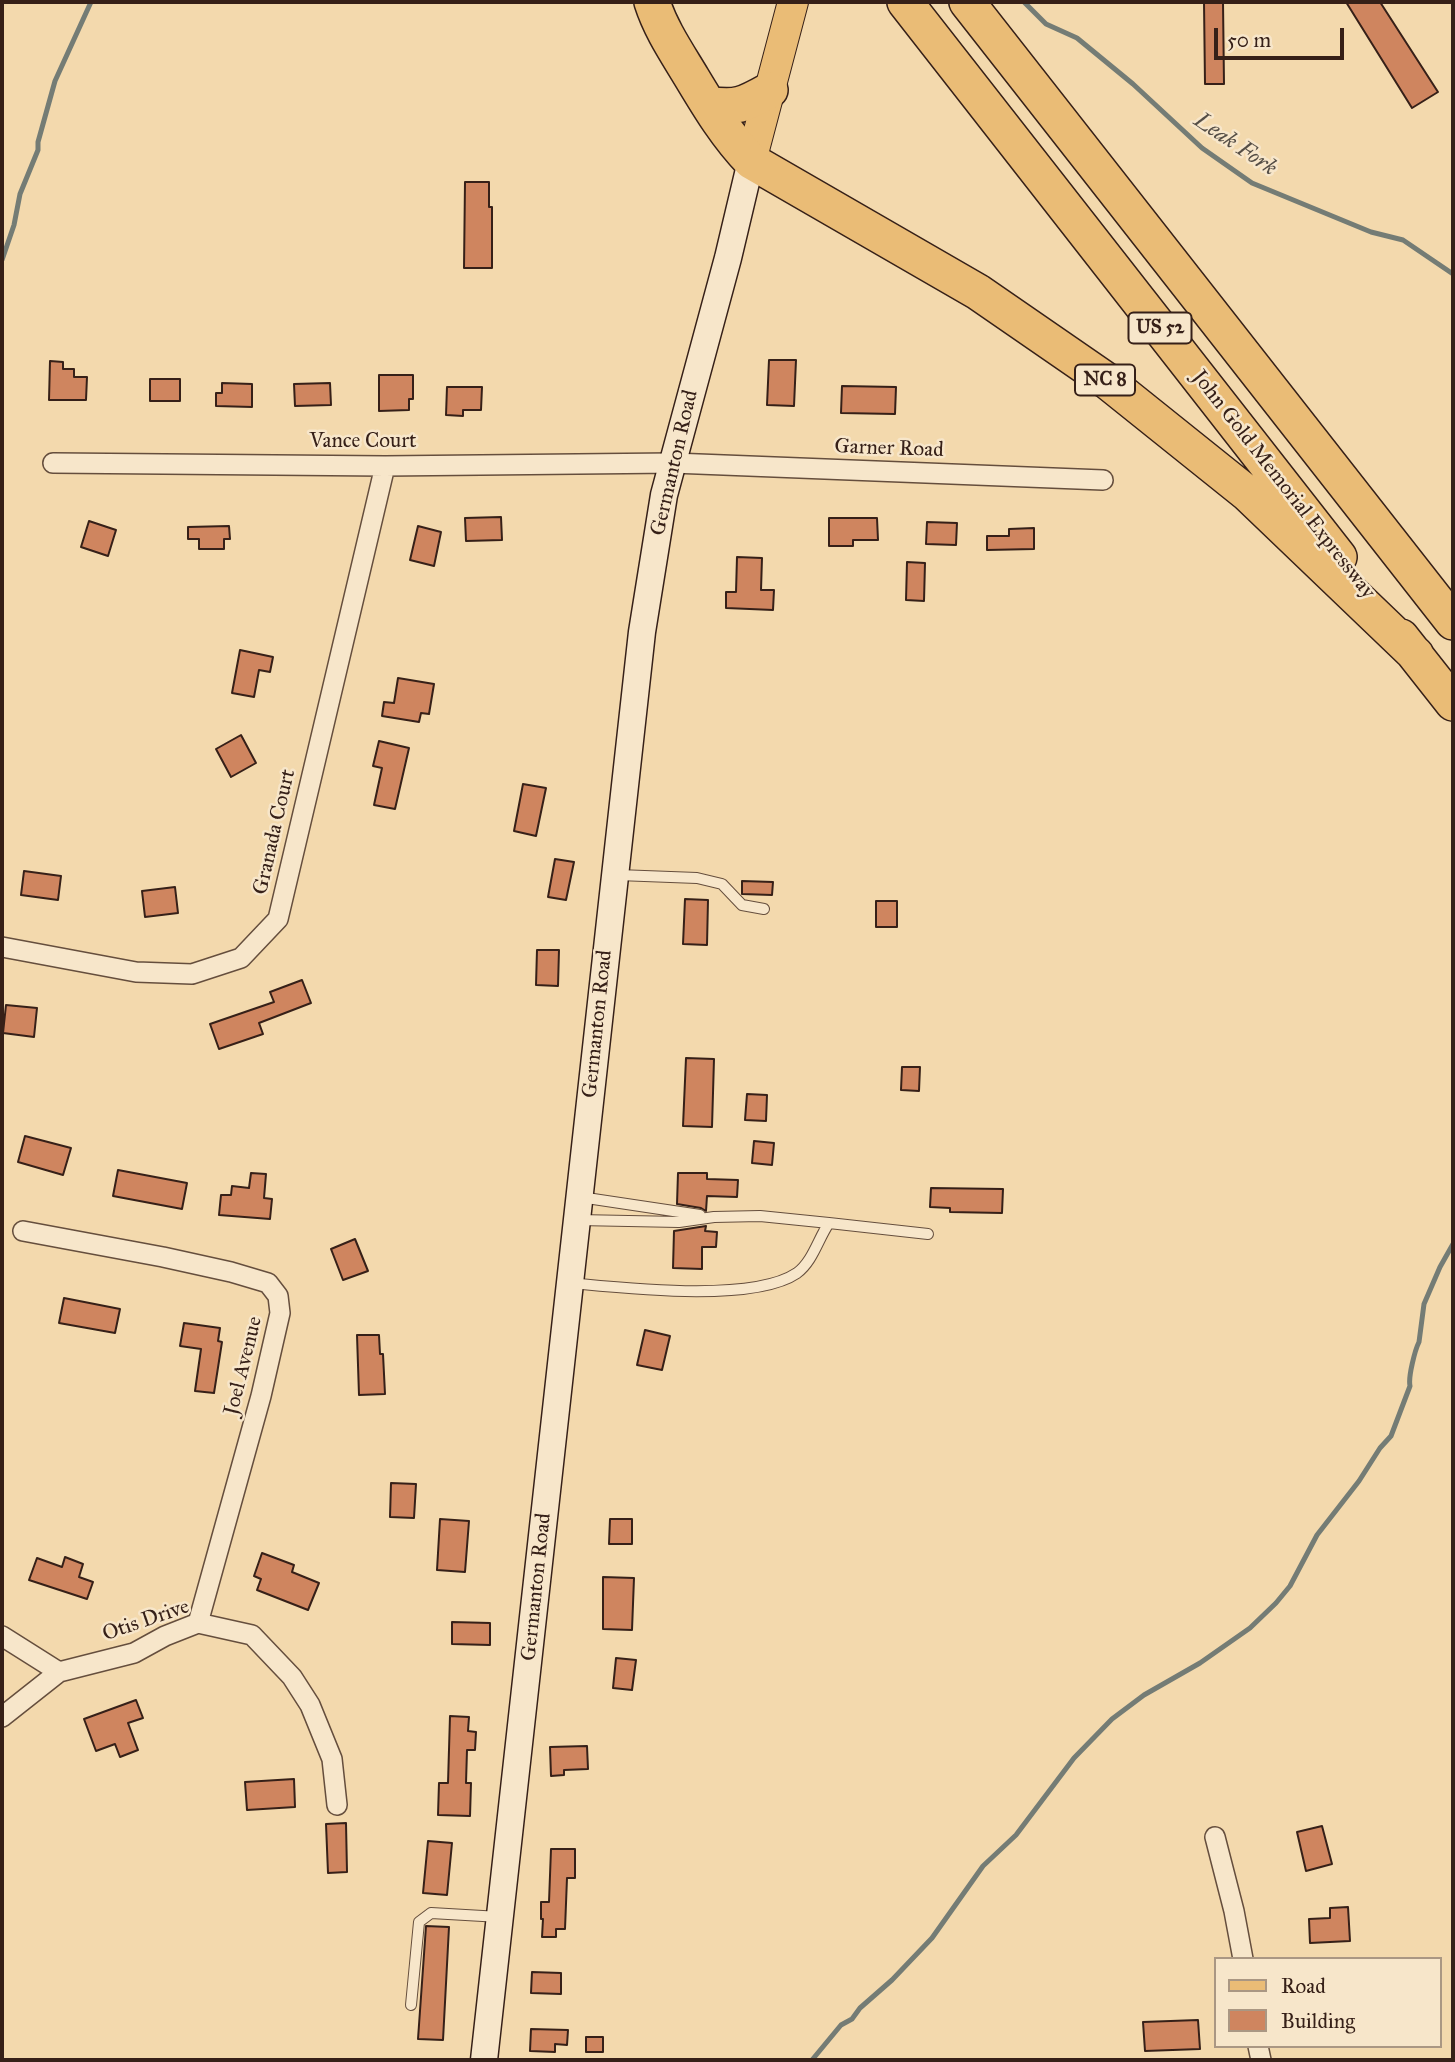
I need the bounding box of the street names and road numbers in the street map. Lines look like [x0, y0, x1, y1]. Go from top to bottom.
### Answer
road number: US 52 [1128, 312, 1192, 344]
road number: NC 8 [1075, 364, 1135, 396]
street label: John Gold Memorial Expressway [1186, 366, 1380, 604]
street label: Germanton Road [646, 388, 704, 538]
street label: Vance Court [310, 429, 416, 455]
street label: Garner Road [834, 434, 944, 464]
street label: Granada Court [248, 767, 302, 897]
street label: Germanton Road [578, 949, 618, 1099]
street label: Joel Avenue [220, 1314, 268, 1418]
street label: Germanton Road [517, 1512, 557, 1662]
street label: Otis Drive [99, 1594, 193, 1648]

